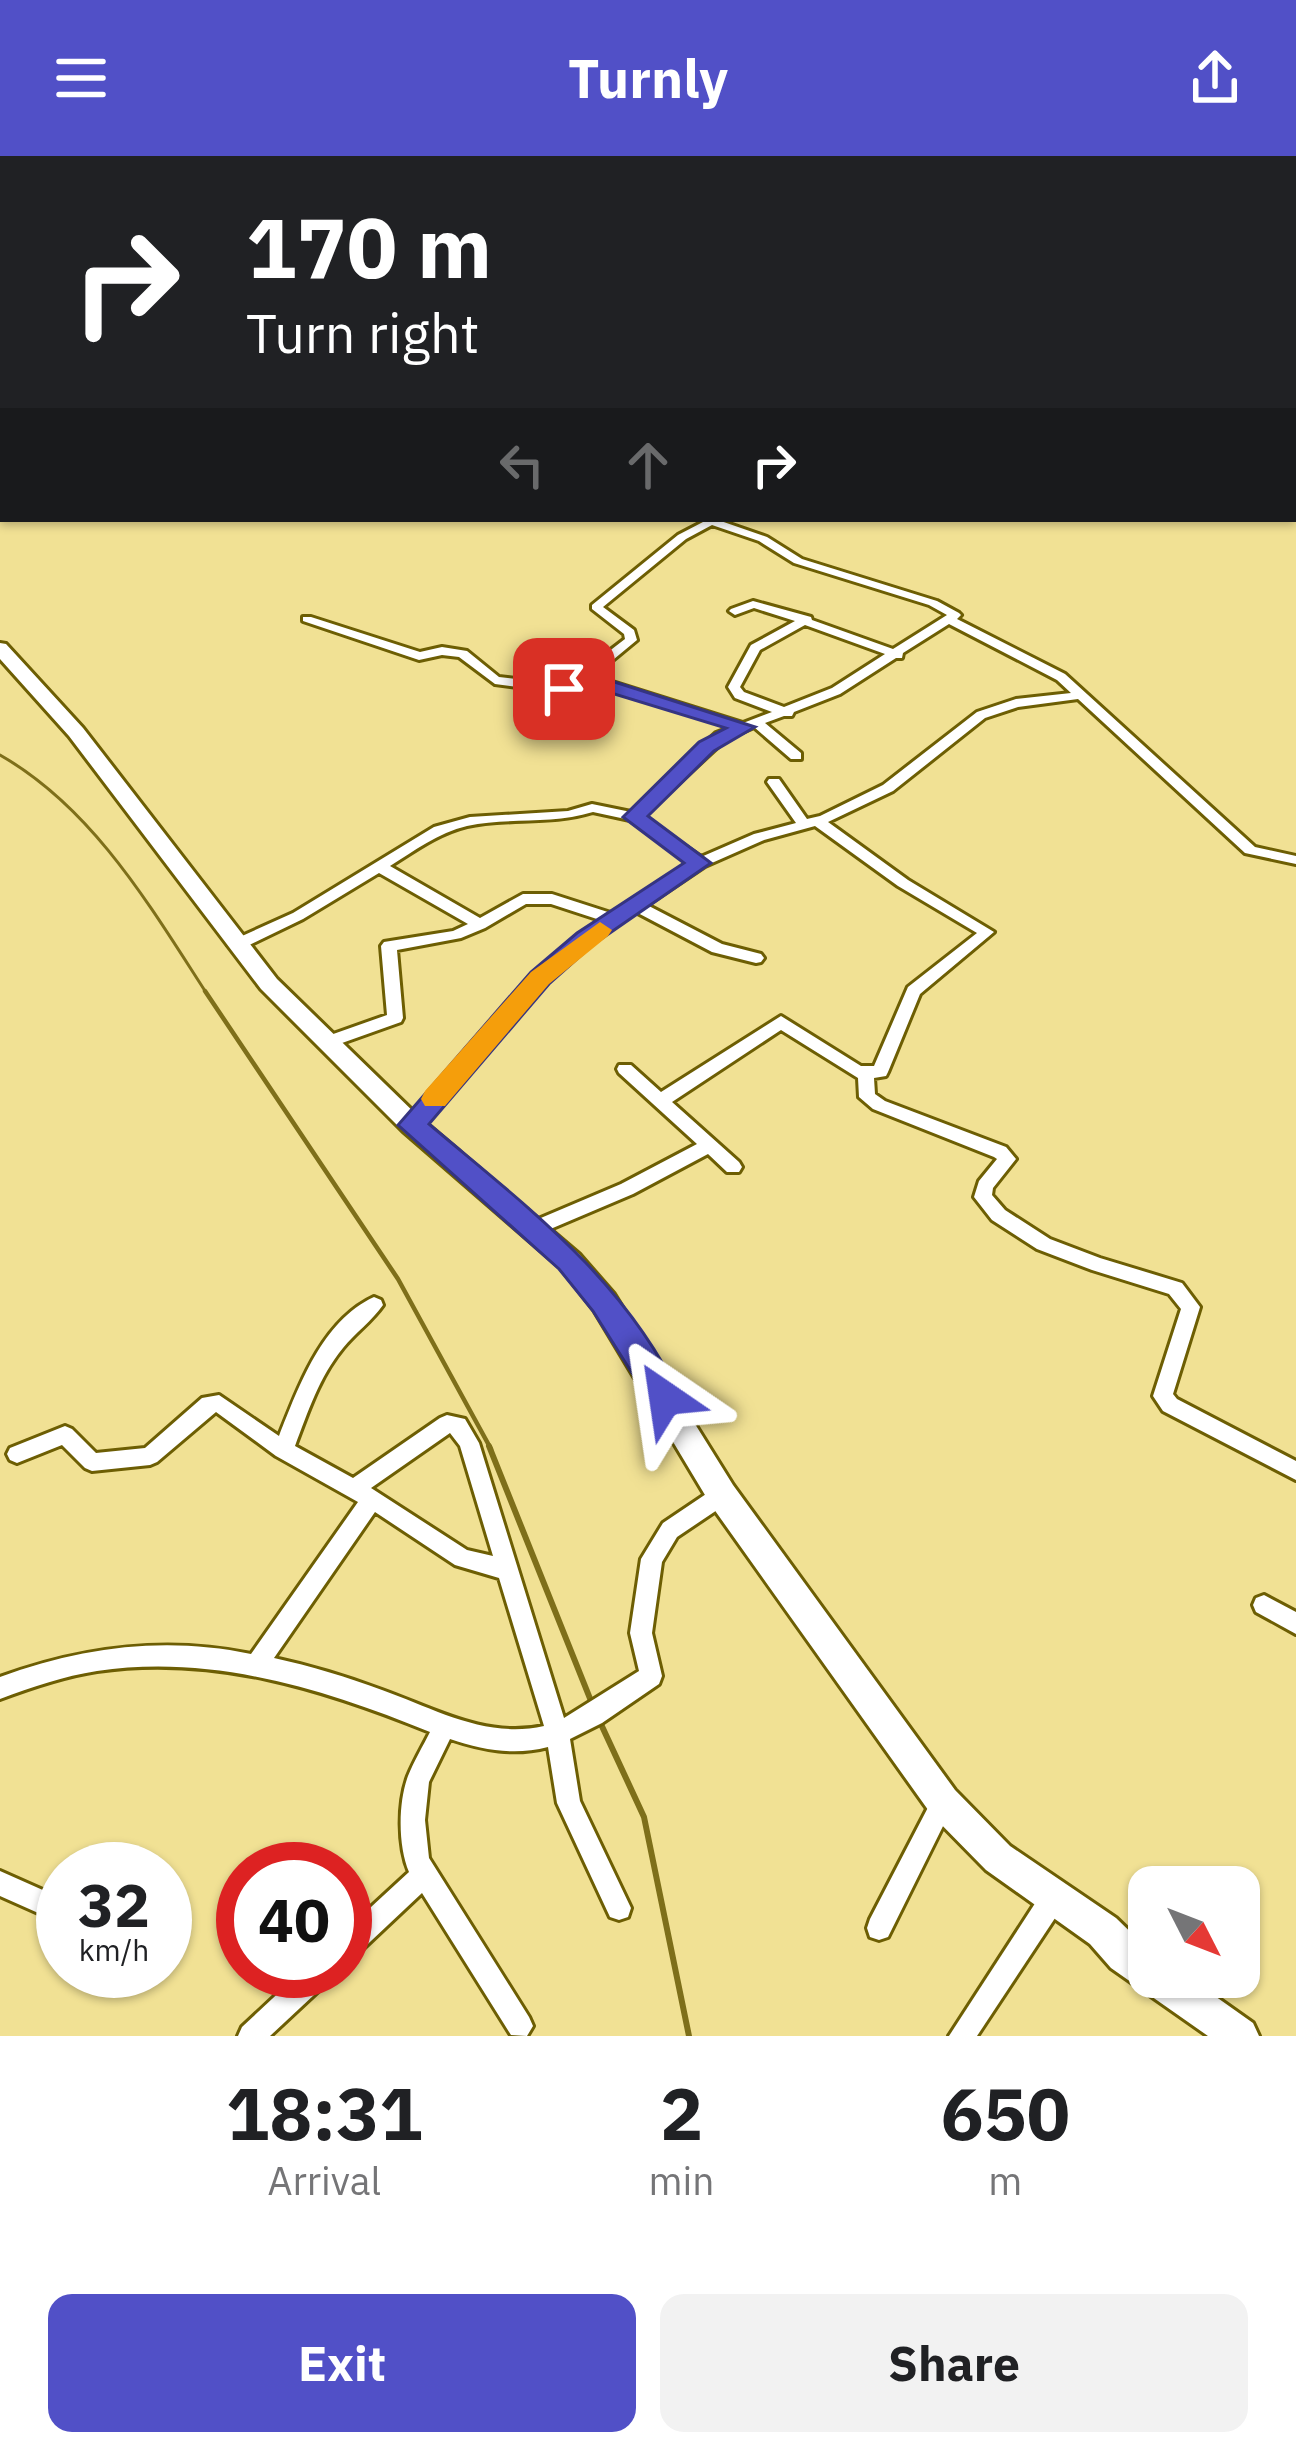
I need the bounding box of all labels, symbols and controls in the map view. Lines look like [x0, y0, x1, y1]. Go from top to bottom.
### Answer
text: Turnly [568, 43, 728, 113]
icon: menu [48, 45, 114, 111]
icon: share [1182, 45, 1248, 111]
text: 170 m [246, 192, 492, 301]
icon: right [48, 204, 204, 360]
text: Turn right [246, 298, 480, 368]
icon: left [489, 432, 555, 498]
icon: ahead [615, 432, 681, 498]
icon: right [741, 432, 807, 498]
pin [513, 638, 615, 740]
icon: arrive [531, 656, 597, 722]
position arrow [602, 1335, 728, 1461]
speed limit sign: 40 [216, 1842, 372, 1998]
text: 32 [78, 1865, 150, 1944]
north arrow [1128, 1866, 1260, 1998]
map controls [1128, 1866, 1260, 1998]
text: km/h [79, 1930, 149, 1969]
text: 18:31 [226, 2066, 423, 2160]
text: 2 [660, 2066, 703, 2160]
text: 650 [940, 2066, 1070, 2160]
text: Arrival [267, 2155, 381, 2206]
text: min [649, 2155, 714, 2206]
text: m [988, 2155, 1022, 2206]
button: Exit [48, 2294, 636, 2432]
button: Share [660, 2294, 1248, 2432]

